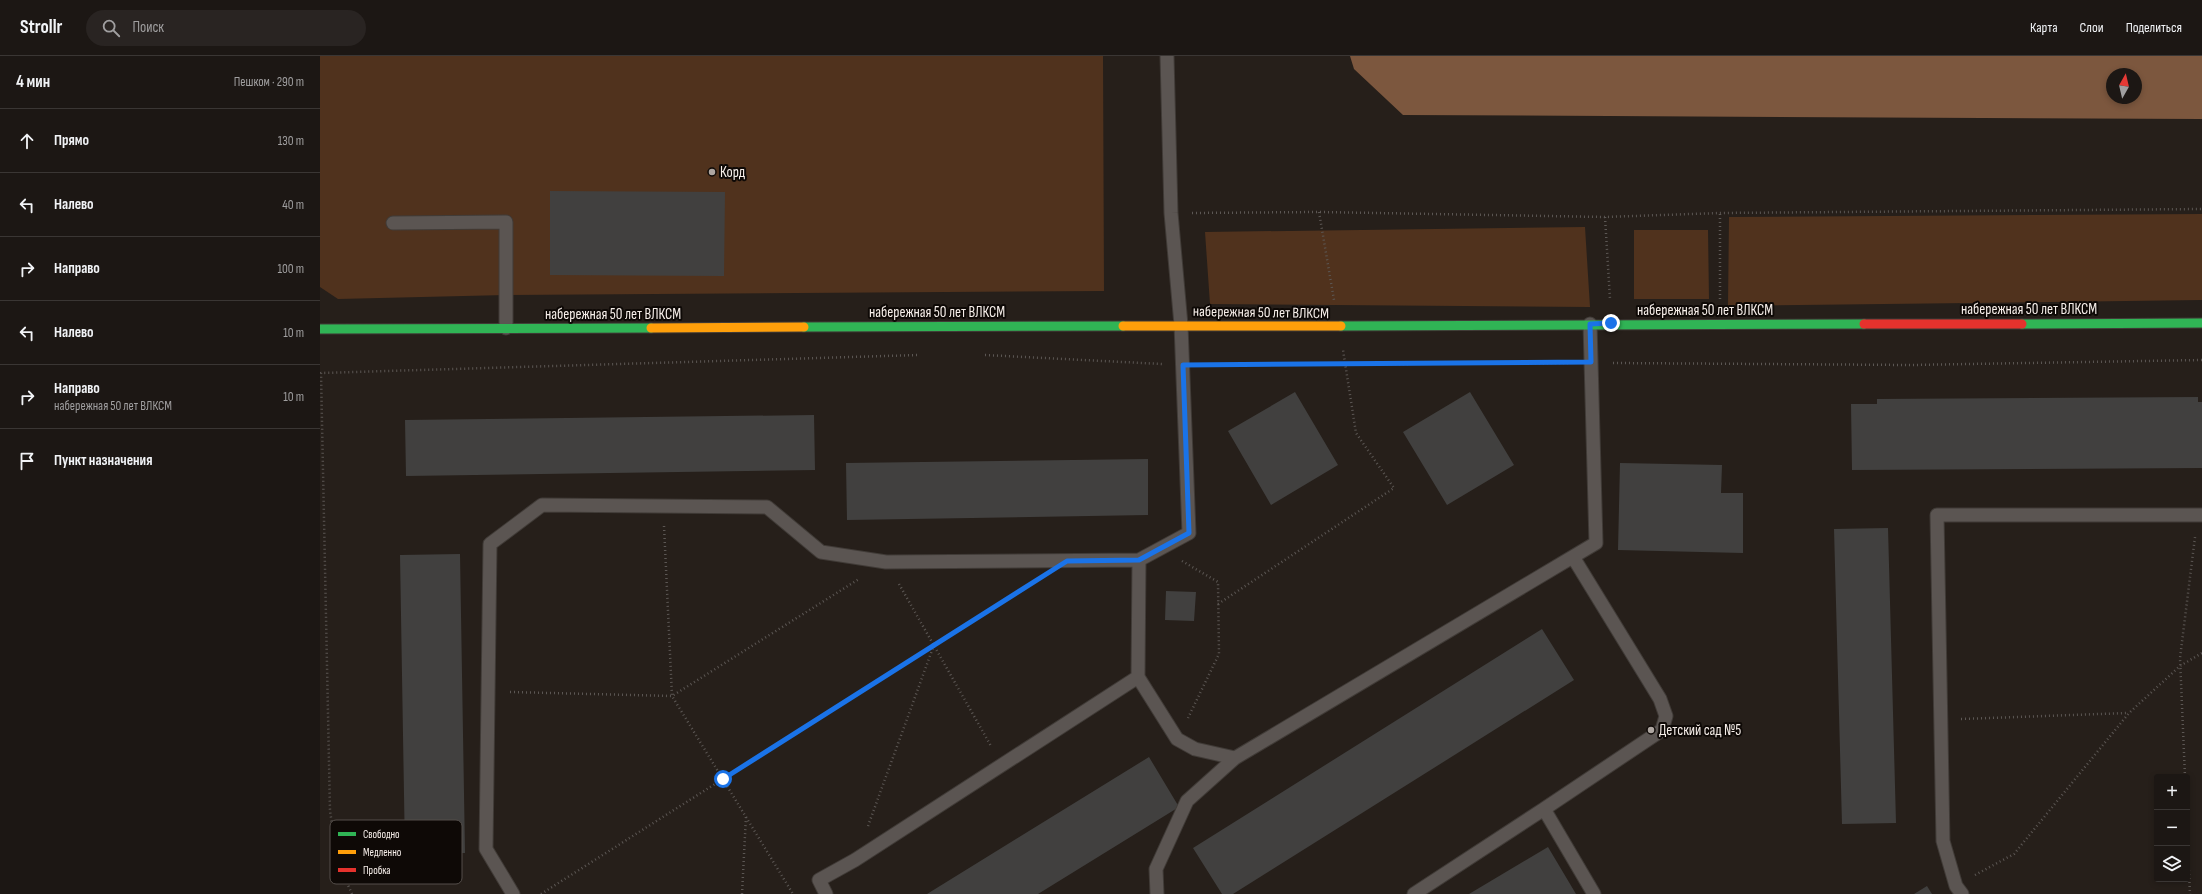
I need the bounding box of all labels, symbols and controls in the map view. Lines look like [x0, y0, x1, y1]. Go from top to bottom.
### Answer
search box [86, 10, 366, 46]
text: Strollr [20, 16, 62, 39]
icon: search [100, 17, 122, 39]
text: Поиск [132, 18, 164, 37]
text: Карта [2030, 19, 2058, 36]
text: Слои [2080, 19, 2104, 36]
text: Поделиться [2126, 19, 2182, 36]
north arrow [2106, 68, 2142, 104]
text: 4 мин [16, 72, 50, 92]
text: Пешком · 290 m [234, 74, 304, 90]
icon: ahead [16, 130, 38, 152]
text: Прямо [54, 131, 89, 150]
text: 130 m [278, 133, 304, 149]
place label: Корд [720, 163, 746, 182]
marker: Корд [707, 167, 717, 177]
icon: left [16, 194, 38, 216]
text: Налево [54, 195, 94, 214]
text: 40 m [282, 197, 304, 213]
icon: right [16, 258, 38, 280]
text: Направо [54, 259, 100, 278]
text: 100 m [277, 261, 304, 277]
street label: набережная 50 лет ВЛКСМ [1961, 300, 2097, 319]
street label: набережная 50 лет ВЛКСМ [1637, 301, 1773, 320]
street label: набережная 50 лет ВЛКСМ [1193, 302, 1329, 323]
street label: набережная 50 лет ВЛКСМ [869, 303, 1005, 322]
street label: набережная 50 лет ВЛКСМ [545, 305, 681, 324]
route end [1602, 314, 1620, 332]
icon: left [16, 322, 38, 344]
text: Налево [54, 323, 94, 342]
text: 10 m [283, 325, 304, 341]
text: Направо [54, 379, 100, 398]
icon: right [16, 386, 38, 408]
text: 10 m [283, 389, 304, 405]
text: набережная 50 лет ВЛКСМ [54, 398, 172, 414]
icon: arrive [16, 450, 38, 472]
text: Пункт назначения [54, 451, 152, 470]
place label: Детский сад №5 [1659, 721, 1741, 740]
marker: Детский сад №5 [1646, 725, 1656, 735]
route start [714, 770, 732, 788]
map controls [2154, 774, 2190, 882]
button: + [2154, 774, 2190, 810]
button: − [2154, 810, 2190, 846]
legend [330, 820, 462, 884]
text: Свободно [363, 828, 400, 841]
text: Медленно [363, 846, 402, 859]
button: layers [2154, 846, 2190, 882]
text: Пробка [363, 864, 391, 877]

